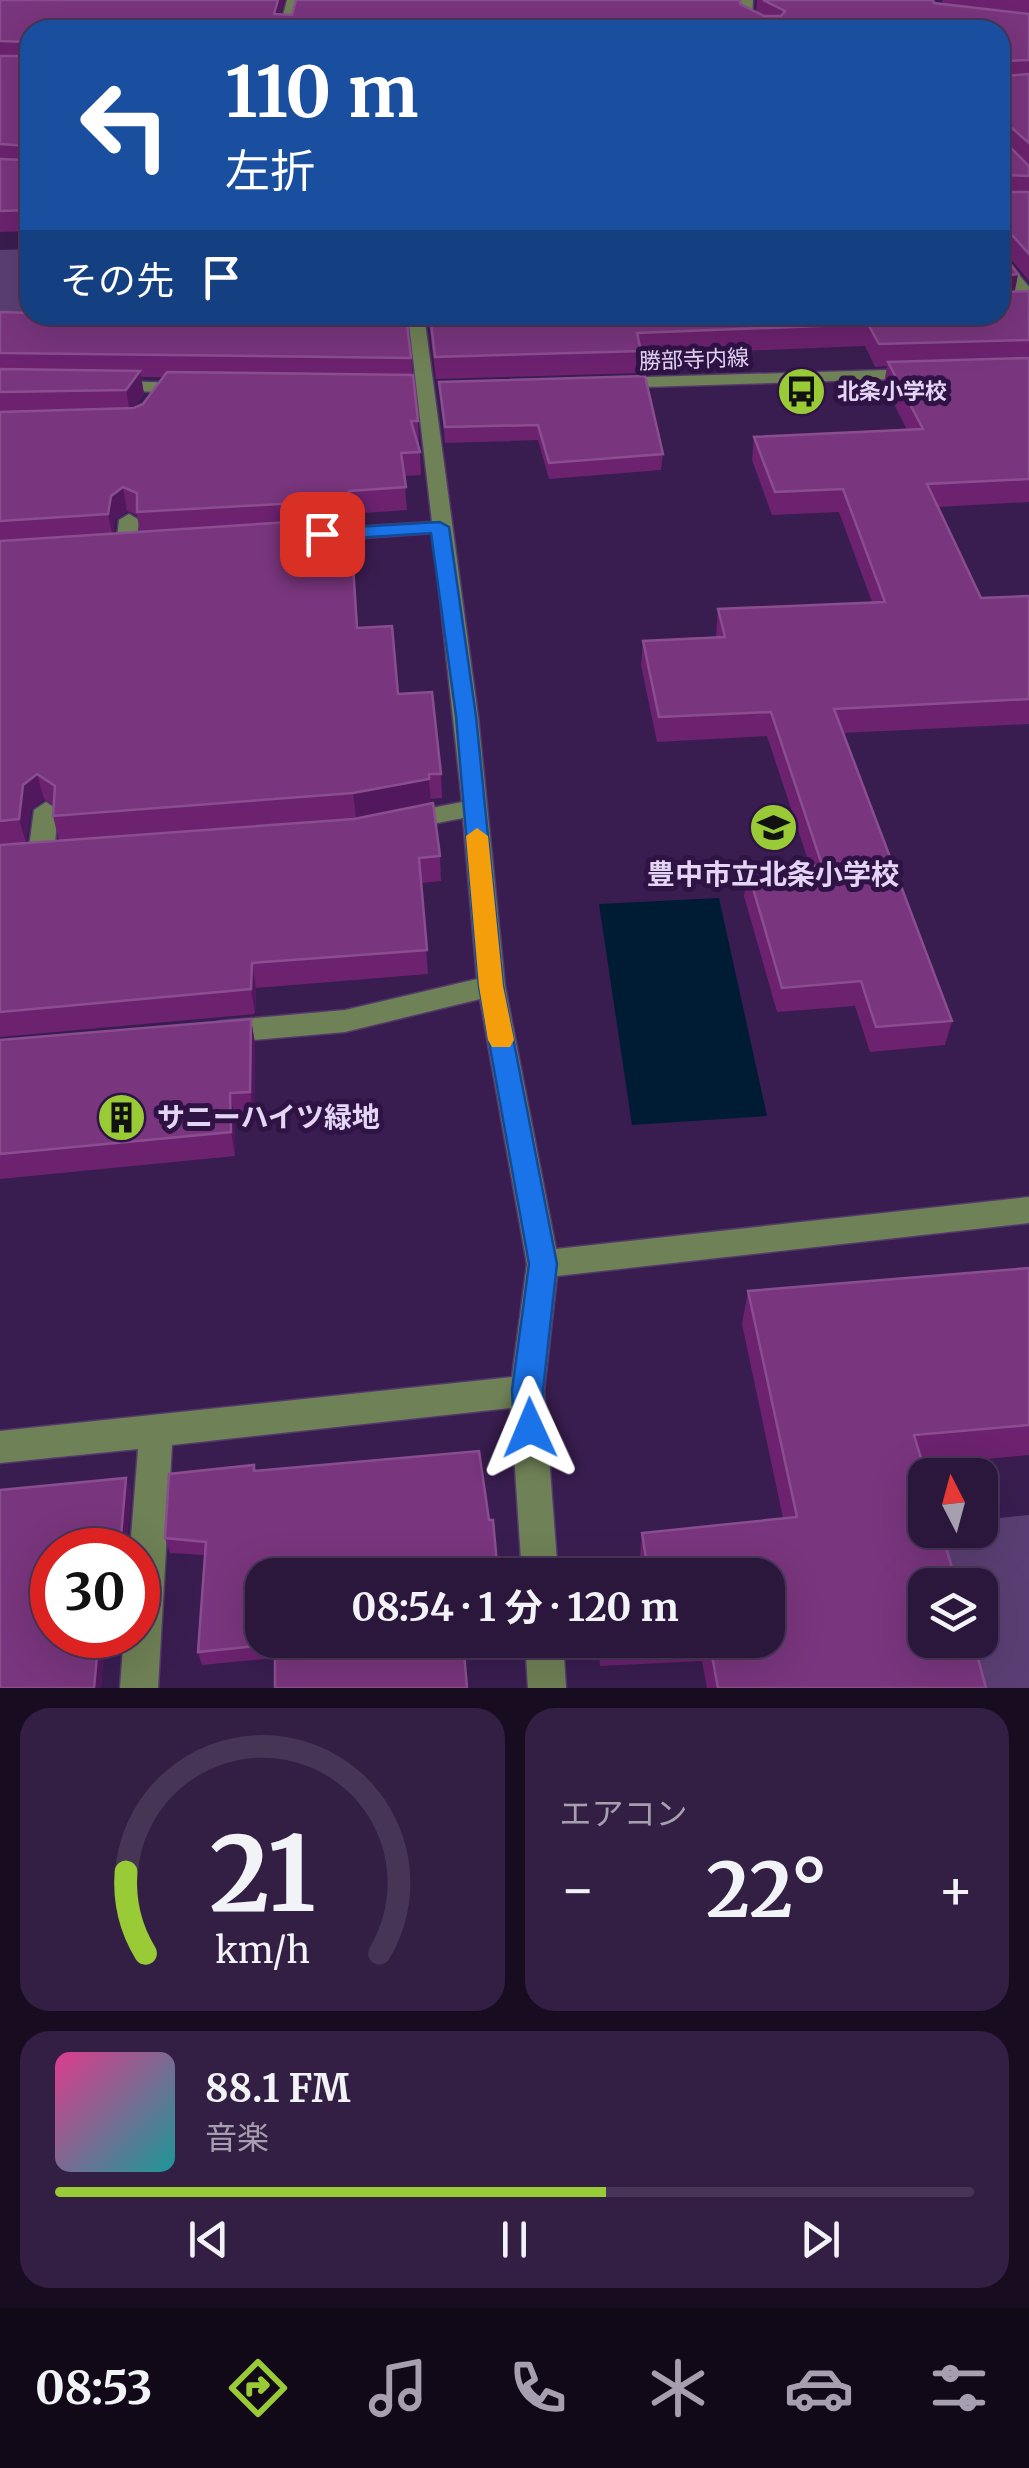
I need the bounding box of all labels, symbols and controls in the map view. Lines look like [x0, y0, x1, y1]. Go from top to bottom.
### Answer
text: 110 m [225, 48, 418, 136]
icon: left [60, 60, 190, 190]
text: 左折 [225, 143, 315, 199]
icon: arrive [194, 250, 249, 305]
text: その先 [60, 257, 174, 304]
street label: 勝部寺内線 [639, 343, 749, 375]
bus stop icon: 北条小学校 [776, 365, 828, 417]
place label: 北条小学校 [837, 377, 947, 405]
pin [280, 492, 365, 577]
icon: arrive [295, 507, 350, 562]
school or university icon: 豊中市立北条小学校 [747, 801, 799, 853]
place label: 豊中市立北条小学校 [647, 856, 899, 892]
building icon: サニーハイツ緑地 [96, 1091, 148, 1143]
place label: サニーハイツ緑地 [157, 1099, 380, 1135]
position arrow [478, 1376, 582, 1480]
north arrow [908, 1458, 998, 1548]
map controls [908, 1458, 998, 1658]
speed limit sign: 30 [30, 1528, 160, 1658]
button: layers [908, 1568, 998, 1658]
text: 08:54 · 1 分 · 120 m [351, 1584, 679, 1631]
text: エアコン [560, 1794, 688, 1834]
text: 21 [209, 1809, 315, 1939]
text: 22° [706, 1843, 828, 1937]
text: − [560, 1855, 596, 1924]
text: + [937, 1855, 974, 1924]
text: km/h [215, 1928, 310, 1973]
text: 88.1 FM [205, 2065, 350, 2112]
text: 音楽 [205, 2118, 269, 2158]
icon: previous [181, 2212, 236, 2267]
icon: pause [487, 2212, 542, 2267]
icon: next [793, 2212, 848, 2267]
icon: directions [223, 2353, 293, 2423]
icon: music [363, 2353, 433, 2423]
icon: phone [503, 2353, 573, 2423]
icon: climate [643, 2353, 713, 2423]
icon: car [784, 2353, 854, 2423]
icon: filters [924, 2353, 994, 2423]
text: 08:53 [35, 2360, 153, 2416]

